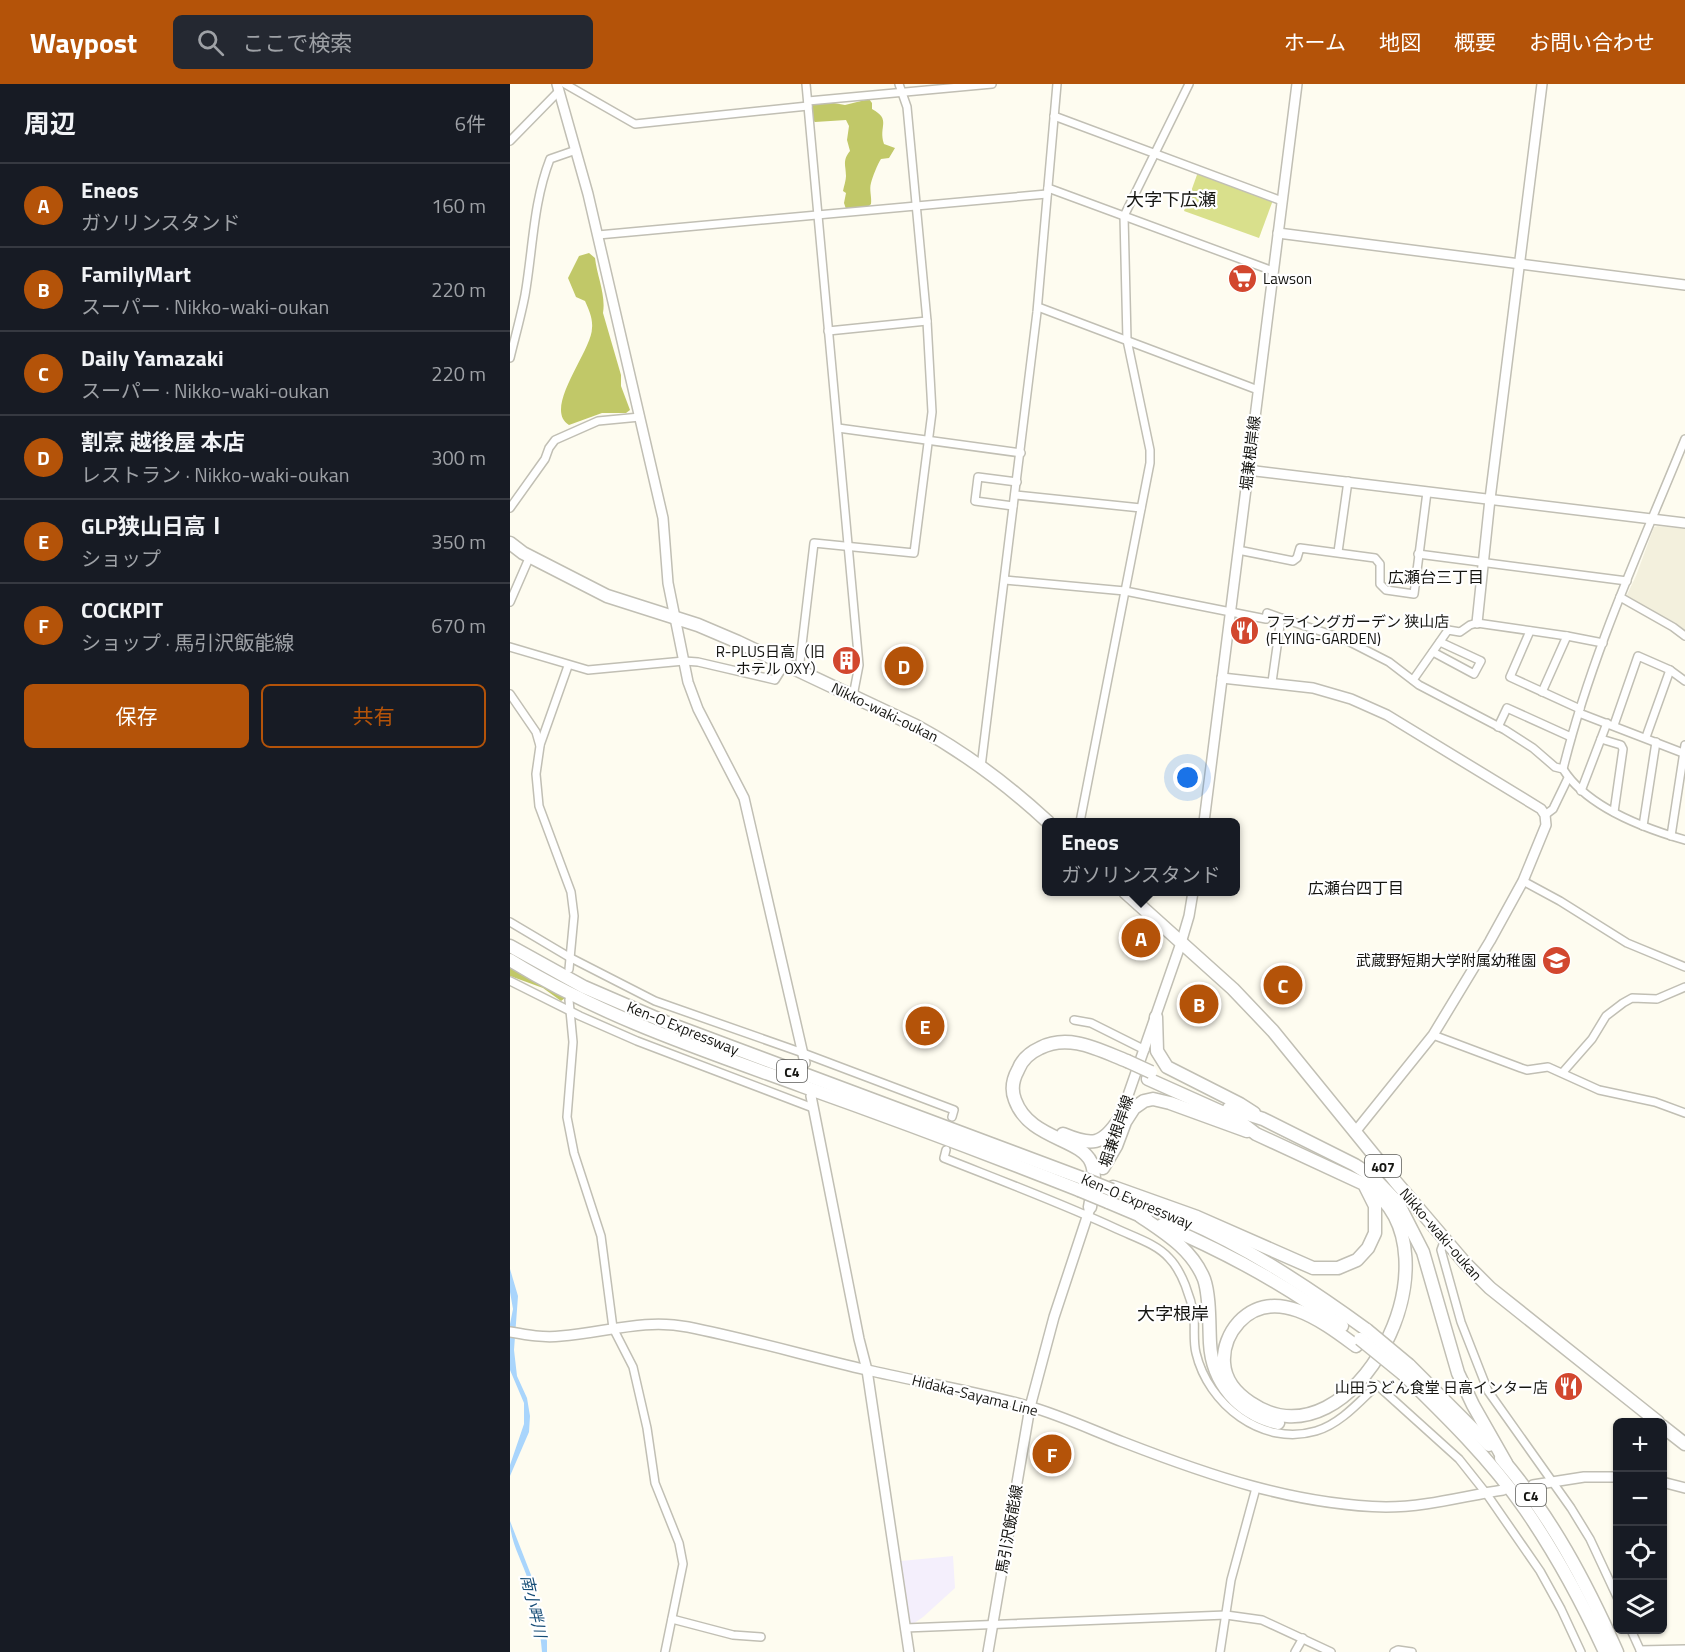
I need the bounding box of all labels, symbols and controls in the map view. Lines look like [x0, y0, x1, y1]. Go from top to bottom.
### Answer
search box [173, 15, 593, 69]
text: Waypost [30, 21, 137, 64]
icon: search [194, 26, 227, 59]
text: ここで検索 [242, 26, 352, 60]
text: ホーム [1284, 26, 1346, 58]
text: 地図 [1379, 26, 1421, 58]
text: 概要 [1454, 26, 1496, 58]
text: お問い合わせ [1529, 26, 1655, 58]
text: 周辺 [24, 104, 76, 143]
text: 6件 [455, 108, 486, 139]
text: Eneos [81, 173, 139, 207]
district label: 大字下広瀬 [1126, 186, 1216, 213]
text: A [37, 190, 50, 221]
text: 160 m [431, 190, 486, 221]
text: ガソリンスタンド [81, 207, 241, 238]
text: FamilyMart [81, 257, 191, 291]
supermarket icon: Lawson [1226, 262, 1258, 294]
place label: Lawson [1263, 267, 1312, 290]
text: B [37, 274, 50, 305]
text: 220 m [431, 274, 486, 305]
text: スーパー · Nikko-waki-oukan [81, 291, 329, 322]
text: Daily Yamazaki [81, 341, 224, 375]
text: C [38, 358, 49, 389]
text: 220 m [431, 358, 486, 389]
text: スーパー · Nikko-waki-oukan [81, 375, 329, 406]
street label: 堀兼根岸線 [1234, 414, 1266, 492]
text: 割烹 越後屋 本店 [81, 425, 245, 459]
text: D [37, 442, 50, 473]
text: 300 m [431, 442, 486, 473]
text: レストラン · Nikko-waki-oukan [81, 459, 349, 490]
text: GLP狭山日高Ⅰ [81, 509, 228, 543]
text: E [38, 526, 49, 557]
text: 350 m [431, 526, 486, 557]
text: ショップ [81, 543, 161, 574]
district label: 広瀬台三丁目 [1388, 565, 1484, 589]
text: COCKPIT [81, 593, 163, 627]
text: F [38, 610, 49, 641]
text: 670 m [431, 610, 486, 641]
place label: フライングガーデン 狭山店 (FLYING-GARDEN) [1266, 610, 1449, 650]
restaurant icon: フライングガーデン 狭山店 (FLYING-GARDEN) [1229, 614, 1261, 646]
text: ショップ · 馬引沢飯能線 [81, 627, 294, 658]
place label: R-PLUS日高（旧 ホテル OXY） [716, 640, 825, 680]
building icon: R-PLUS日高（旧 ホテル OXY） [830, 644, 862, 676]
pin: D [884, 644, 924, 688]
street label: Nikko-waki-oukan [828, 676, 942, 748]
button: 保存 [24, 684, 249, 748]
button: 共有 [261, 684, 486, 748]
your location [1173, 763, 1202, 792]
popup [1042, 818, 1240, 896]
text: Eneos [1061, 825, 1119, 859]
text: ガソリンスタンド [1061, 859, 1221, 890]
district label: 広瀬台四丁目 [1308, 876, 1404, 900]
pin: A [1122, 916, 1160, 960]
school or university icon: 武蔵野短期大学附属幼稚園 [1541, 944, 1573, 976]
place label: 武蔵野短期大学附属幼稚園 [1356, 949, 1536, 972]
pin: C [1264, 962, 1302, 1008]
pin: B [1180, 982, 1218, 1026]
street label: Ken-O Expressway [623, 995, 743, 1061]
pin: E [906, 1004, 944, 1048]
road number: C4 [777, 1060, 807, 1082]
street label: 堀兼根岸線 [1093, 1092, 1139, 1170]
road number: 407 [1365, 1155, 1401, 1177]
street label: Ken-O Expressway [1078, 1167, 1196, 1235]
street label: Nikko-waki-oukan [1394, 1182, 1488, 1286]
district label: 大字根岸 [1137, 1300, 1209, 1327]
street label: Hidaka-Sayama Line [909, 1368, 1041, 1422]
restaurant icon: 山田うどん食堂 日高インター店 [1553, 1371, 1585, 1403]
place label: 山田うどん食堂 日高インター店 [1335, 1376, 1548, 1399]
map controls [1613, 1418, 1667, 1634]
button: + [1613, 1418, 1667, 1472]
pin: F [1032, 1432, 1072, 1476]
button: − [1613, 1472, 1667, 1526]
street label: 馬引沢飯能線 [990, 1483, 1028, 1575]
road number: C4 [1516, 1484, 1546, 1506]
button: locate [1613, 1526, 1667, 1580]
water label: 南小畔川 [515, 1572, 553, 1642]
button: layers [1613, 1580, 1667, 1634]

